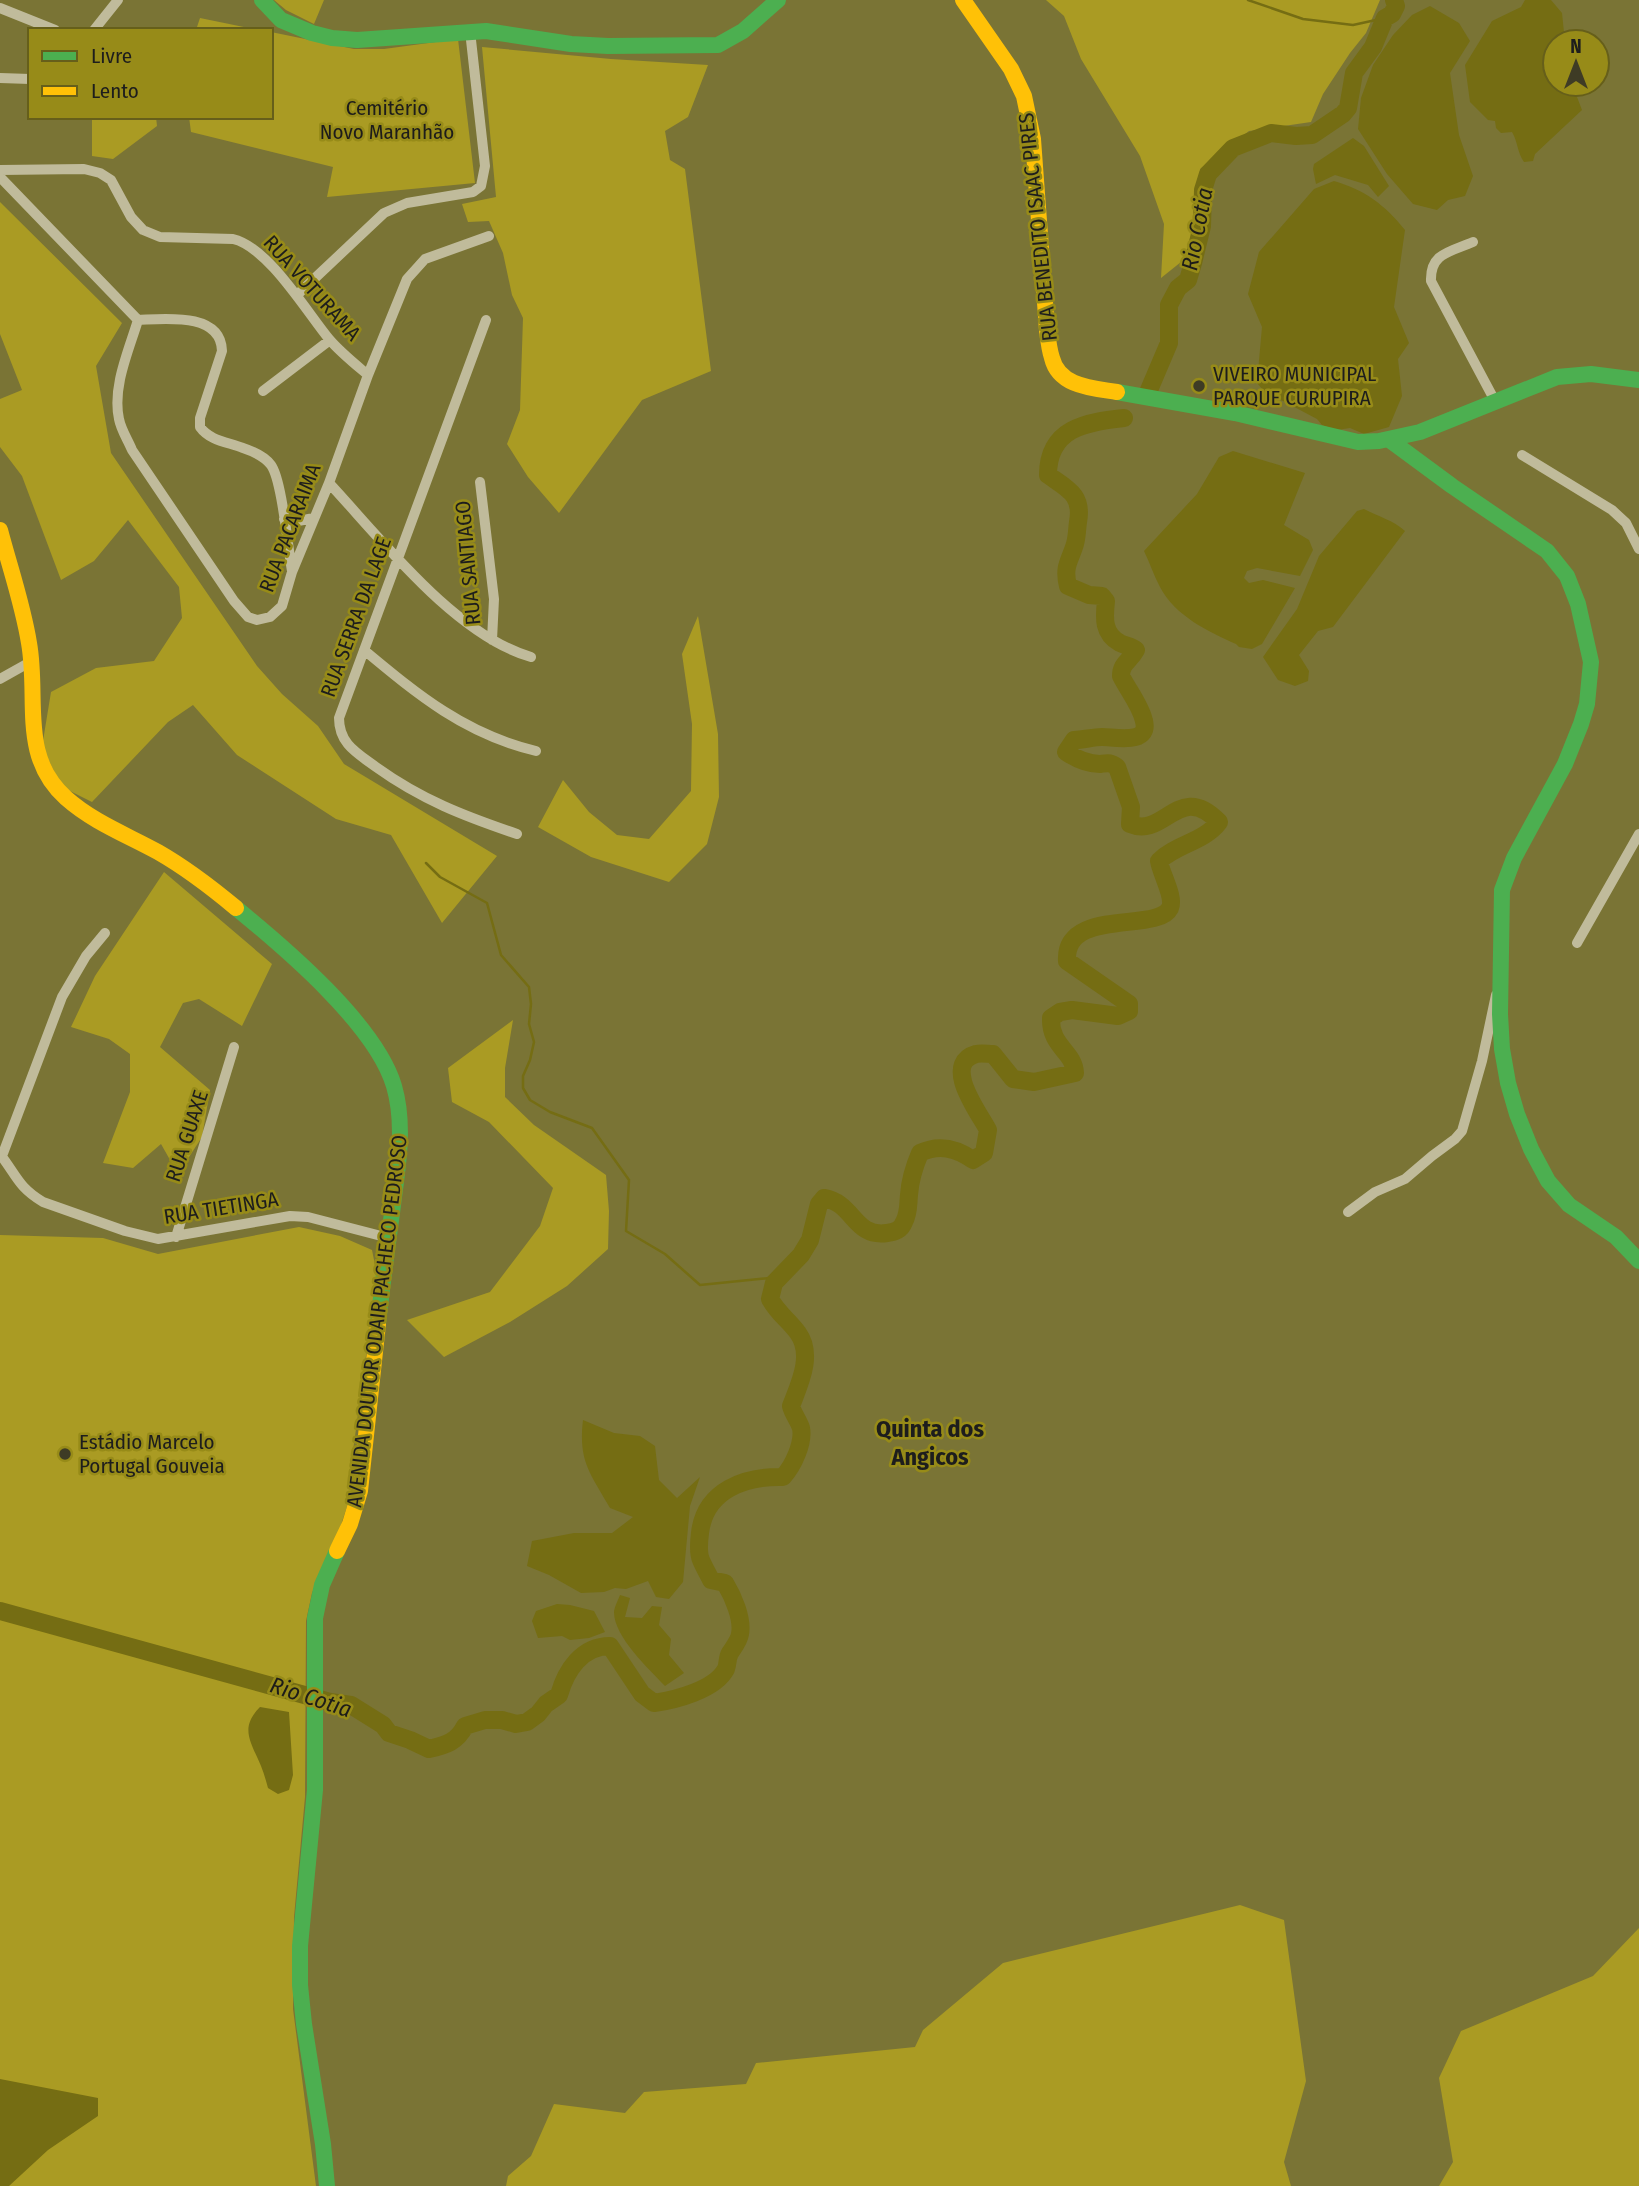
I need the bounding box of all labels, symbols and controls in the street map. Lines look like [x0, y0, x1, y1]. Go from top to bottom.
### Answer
legend [28, 28, 273, 119]
north arrow [1541, 28, 1611, 98]
text: N [1570, 35, 1582, 58]
text: Livre [91, 43, 132, 69]
text: Lento [91, 78, 139, 104]
park label: Cemitério Novo Maranhão [320, 95, 454, 145]
street label: RUA BENEDITO ISAAC PIRES [1013, 112, 1063, 342]
water label: Rio Cotia [1175, 185, 1219, 273]
street label: RUA VOTURAMA [258, 230, 366, 346]
place label: VIVEIRO MUNICIPAL PARQUE CURUPIRA [1213, 361, 1377, 411]
marker: VIVEIRO MUNICIPAL PARQUE CURUPIRA [1191, 378, 1207, 394]
street label: RUA PACARAIMA [254, 460, 326, 596]
street label: RUA SANTIAGO [450, 500, 486, 626]
street label: RUA SERRA DA LAGE [315, 533, 397, 701]
street label: RUA GUAXE [160, 1087, 214, 1185]
street label: AVENIDA DOUTOR ODAIR PACHECO PEDROSO [341, 1133, 413, 1509]
street label: RUA TIETINGA [162, 1186, 280, 1230]
district label: Quinta dos Angicos [876, 1415, 984, 1471]
place label: Estádio Marcelo Portugal Gouveia [79, 1429, 225, 1479]
marker: Estádio Marcelo Portugal Gouveia [57, 1446, 73, 1462]
water label: Rio Cotia [267, 1671, 355, 1723]

